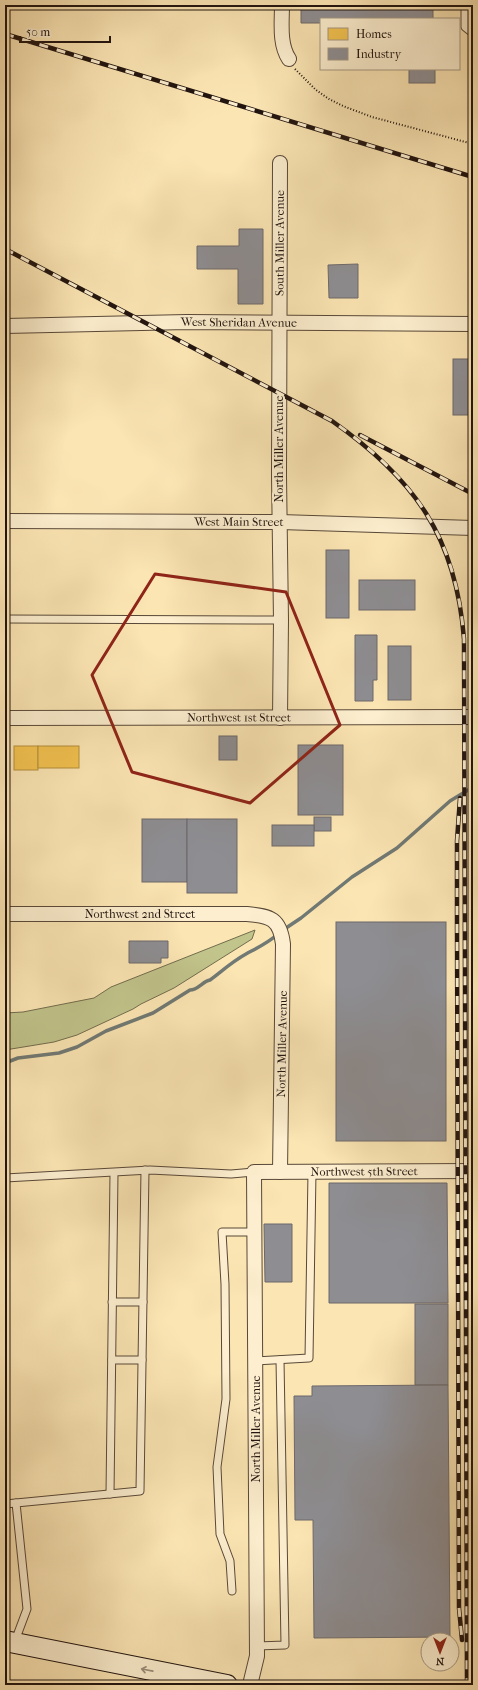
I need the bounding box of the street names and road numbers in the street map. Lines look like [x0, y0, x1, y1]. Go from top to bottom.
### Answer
street label: South Miller Avenue [273, 190, 287, 296]
street label: West Sheridan Avenue [180, 315, 297, 330]
street label: North Miller Avenue [272, 395, 286, 503]
street label: West Main Street [193, 515, 285, 529]
street label: Northwest 1st Street [187, 710, 292, 725]
street label: Northwest 2nd Street [85, 907, 196, 921]
street label: North Miller Avenue [274, 990, 290, 1098]
street label: Northwest 5th Street [310, 1164, 419, 1179]
street label: North Miller Avenue [249, 1375, 263, 1483]

